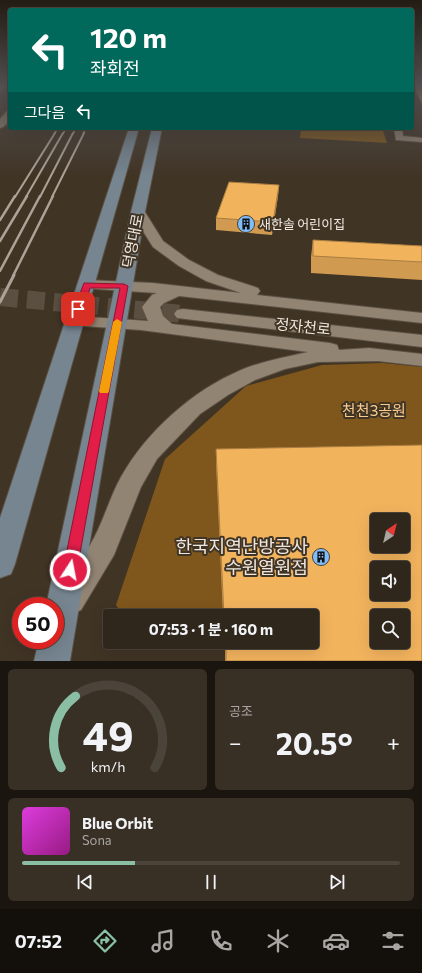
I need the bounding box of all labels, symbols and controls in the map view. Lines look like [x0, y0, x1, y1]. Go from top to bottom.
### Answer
text: 120 m [90, 20, 167, 54]
icon: left [24, 24, 76, 76]
text: 좌회전 [90, 57, 140, 79]
icon: left [73, 100, 95, 122]
text: 그다음 [24, 103, 65, 121]
street label: 덕영대로 [118, 212, 146, 270]
building icon: 새한솔 어린이집 [236, 214, 256, 234]
place label: 새한솔 어린이집 [259, 216, 345, 232]
pin [61, 292, 95, 326]
icon: arrive [67, 298, 89, 320]
street label: 정자천로 [275, 314, 331, 338]
park label: 천천3공원 [342, 401, 406, 419]
north arrow [370, 513, 410, 553]
map controls [370, 513, 410, 649]
place label: 한국지역난방공사 수원열원점 [176, 535, 308, 578]
building icon: 한국지역난방공사 수원열원점 [311, 547, 331, 567]
position arrow [49, 549, 91, 591]
button: sound [370, 561, 410, 601]
speed limit sign: 50 [12, 597, 64, 649]
button: search [370, 609, 410, 649]
text: 07:53 · 1 분 · 160 m [149, 620, 273, 638]
text: 공조 [229, 703, 253, 719]
text: 49 [82, 708, 133, 759]
text: 20.5° [276, 724, 353, 761]
text: − [229, 729, 242, 756]
text: + [387, 729, 400, 756]
text: km/h [90, 756, 125, 774]
text: Blue Orbit [82, 814, 153, 832]
text: Sona [82, 832, 112, 848]
icon: previous [74, 871, 96, 893]
icon: pause [200, 871, 222, 893]
icon: next [326, 871, 348, 893]
icon: directions [91, 927, 119, 955]
icon: music [149, 927, 177, 955]
icon: phone [207, 927, 235, 955]
icon: climate [264, 927, 292, 955]
icon: car [322, 927, 350, 955]
icon: filters [379, 927, 407, 955]
text: 07:52 [15, 930, 62, 952]

